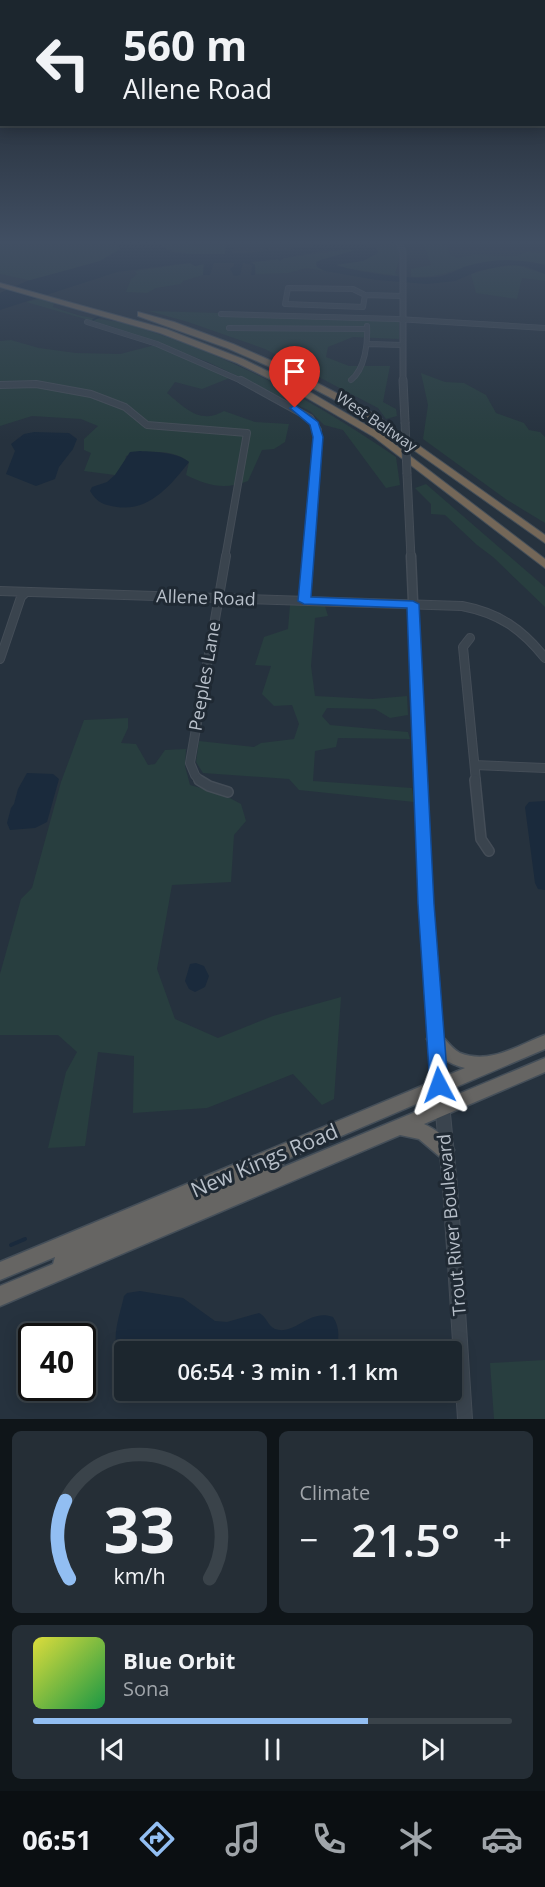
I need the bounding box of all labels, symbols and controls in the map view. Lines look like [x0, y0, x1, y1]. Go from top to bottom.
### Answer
text: 560 m [123, 16, 247, 73]
icon: left [24, 24, 102, 102]
text: Allene Road [123, 70, 272, 107]
pin [269, 346, 320, 408]
icon: arrive [278, 355, 311, 388]
street label: West Beltway [333, 387, 422, 456]
street label: Allene Road [156, 583, 256, 611]
street label: Peeples Lane [183, 619, 225, 733]
position arrow [407, 1053, 471, 1117]
street label: New Kings Road [186, 1116, 342, 1204]
street label: Trout River Boulevard [431, 1133, 471, 1317]
speed limit sign: 40 [18, 1323, 96, 1401]
text: 06:54 · 3 min · 1.1 km [177, 1356, 399, 1386]
text: Climate [300, 1479, 370, 1506]
text: 33 [104, 1486, 175, 1571]
text: 21.5° [351, 1509, 460, 1570]
text: − [300, 1517, 318, 1562]
text: + [493, 1517, 512, 1562]
text: km/h [113, 1561, 165, 1590]
text: Blue Orbit [123, 1645, 235, 1675]
text: Sona [123, 1675, 169, 1702]
icon: previous [96, 1733, 129, 1766]
icon: pause [256, 1733, 289, 1766]
icon: next [416, 1733, 449, 1766]
icon: directions [136, 1818, 178, 1860]
icon: music [222, 1818, 264, 1860]
icon: phone [308, 1818, 350, 1860]
icon: climate [395, 1818, 437, 1860]
icon: car [481, 1818, 523, 1860]
text: 06:51 [22, 1821, 92, 1858]

